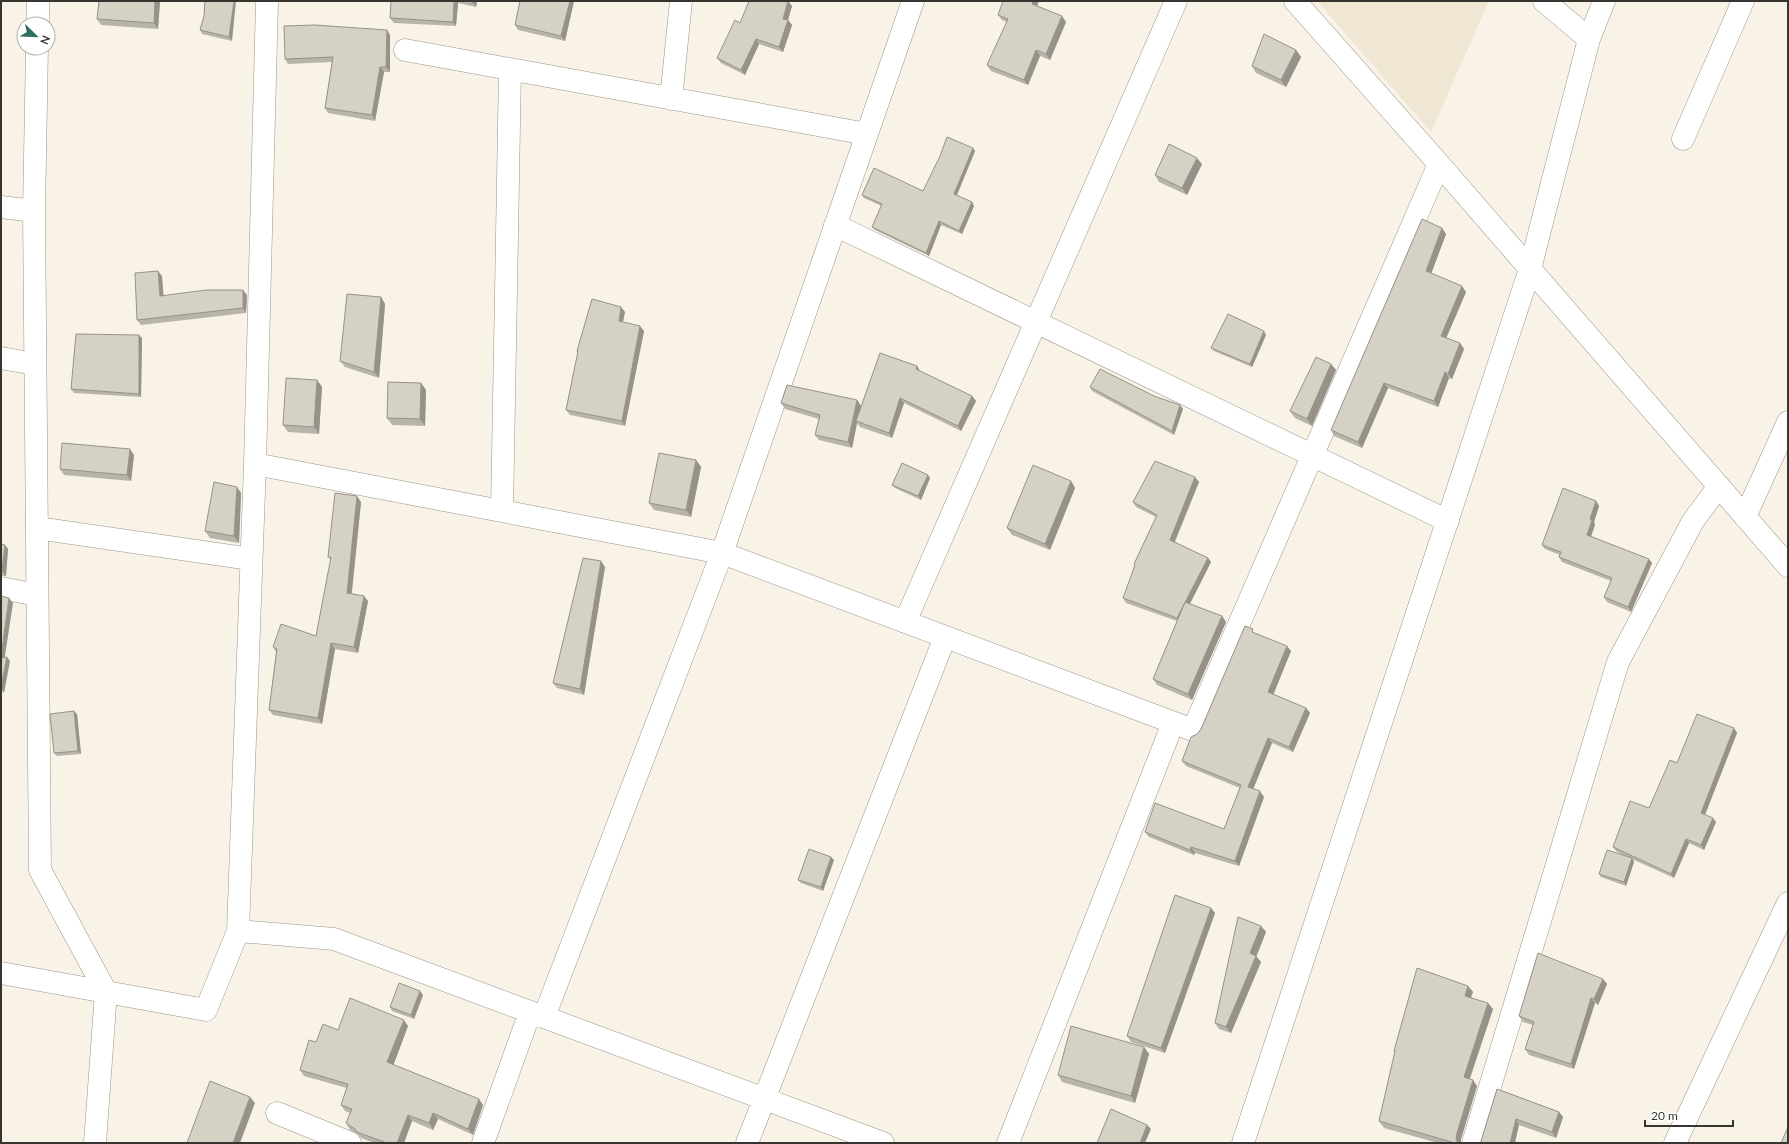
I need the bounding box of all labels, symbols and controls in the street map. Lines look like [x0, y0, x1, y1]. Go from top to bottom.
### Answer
north arrow [16, 16, 56, 56]
text: N [38, 34, 53, 47]
scale bar [1645, 1102, 1733, 1128]
text: 20 m [1651, 1108, 1678, 1123]

